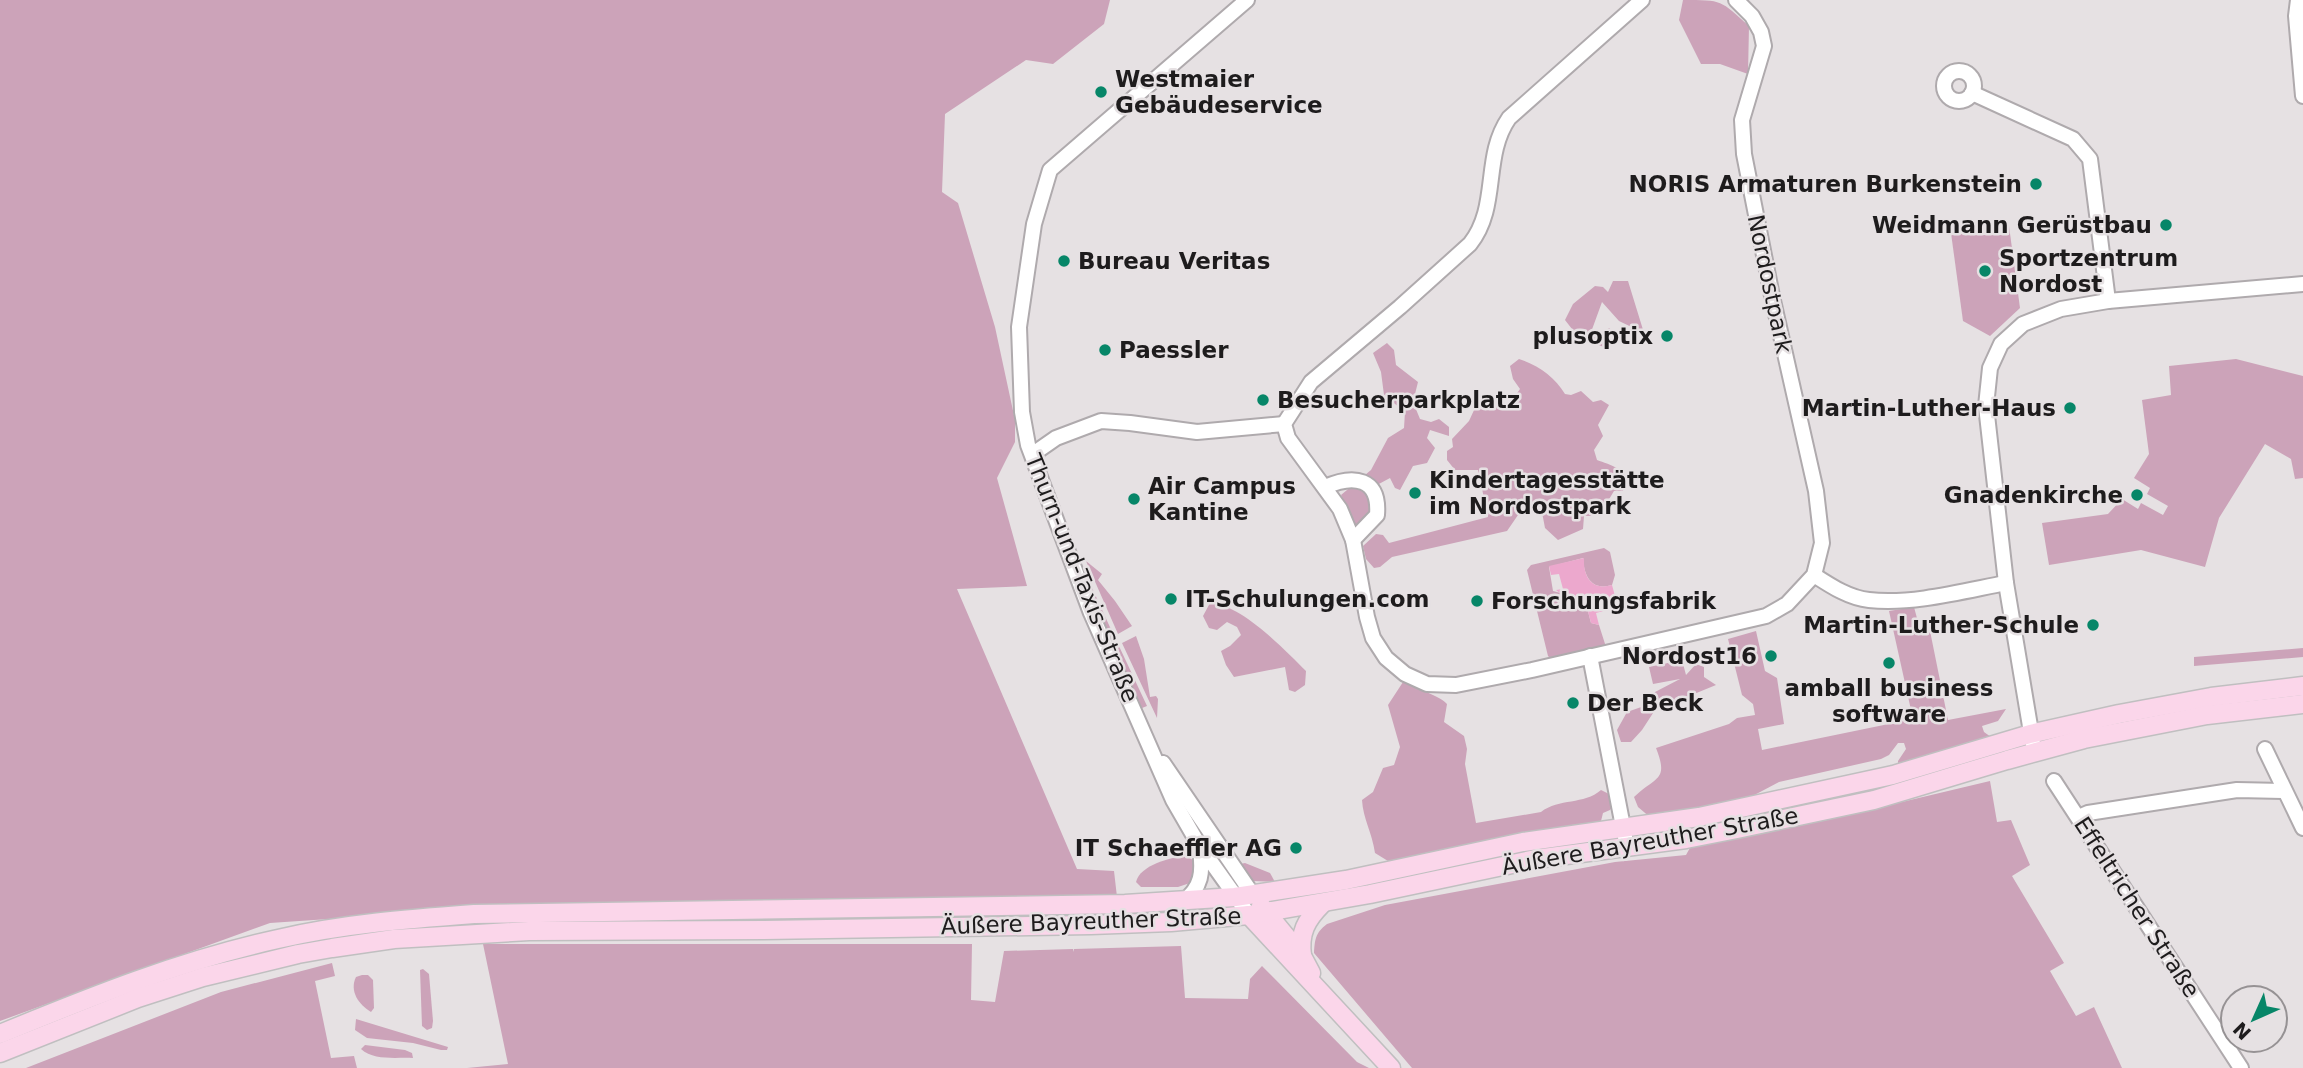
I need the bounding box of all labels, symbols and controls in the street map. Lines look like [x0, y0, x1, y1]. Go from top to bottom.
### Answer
place label: Westmaier Gebäudeservice [1115, 66, 1323, 118]
marker: Westmaier Gebäudeservice [1093, 84, 1109, 100]
place label: NORIS Armaturen Burkenstein [1629, 171, 2022, 197]
marker: NORIS Armaturen Burkenstein [2028, 176, 2044, 192]
street label: Nordostpark [1743, 212, 1798, 357]
place label: Weidmann Gerüstbau [1872, 212, 2152, 238]
marker: Weidmann Gerüstbau [2158, 217, 2174, 233]
place label: Sportzentrum Nordost [1999, 245, 2178, 297]
place label: Bureau Veritas [1078, 248, 1270, 274]
marker: Bureau Veritas [1056, 253, 1072, 269]
marker: Sportzentrum Nordost [1977, 263, 1993, 279]
place label: plusoptix [1533, 323, 1653, 349]
marker: plusoptix [1659, 328, 1675, 344]
place label: Paessler [1119, 337, 1229, 363]
marker: Paessler [1097, 342, 1113, 358]
place label: Besucherparkplatz [1277, 387, 1520, 413]
marker: Besucherparkplatz [1255, 392, 1271, 408]
place label: Martin-Luther-Haus [1802, 395, 2056, 421]
marker: Martin-Luther-Haus [2062, 400, 2078, 416]
street label: Thurn-und-Taxis-Straße [1020, 449, 1144, 706]
place label: Kindertagesstätte im Nordostpark [1429, 467, 1665, 519]
place label: Air Campus Kantine [1148, 473, 1296, 525]
place label: Gnadenkirche [1944, 482, 2123, 508]
marker: Kindertagesstätte im Nordostpark [1407, 485, 1423, 501]
marker: Gnadenkirche [2129, 487, 2145, 503]
marker: Air Campus Kantine [1126, 491, 1142, 507]
place label: IT-Schulungen.com [1185, 586, 1430, 612]
place label: Forschungsfabrik [1491, 588, 1717, 614]
marker: IT-Schulungen.com [1163, 591, 1179, 607]
marker: Forschungsfabrik [1469, 593, 1485, 609]
place label: Martin-Luther-Schule [1803, 612, 2079, 638]
marker: Martin-Luther-Schule [2085, 617, 2101, 633]
place label: Nordost16 [1622, 643, 1757, 669]
marker: Nordost16 [1763, 648, 1779, 664]
marker: amball business software [1881, 655, 1897, 671]
place label: amball business software [1784, 675, 1994, 727]
place label: Der Beck [1587, 690, 1704, 716]
marker: Der Beck [1565, 695, 1581, 711]
street label: Äußere Bayreuther Straße [1499, 801, 1800, 880]
street label: Effeltricher Straße [2069, 812, 2205, 1002]
place label: IT Schaeffler AG [1075, 835, 1282, 861]
marker: IT Schaeffler AG [1288, 840, 1304, 856]
street label: Äußere Bayreuther Straße [940, 902, 1242, 939]
north arrow [2219, 984, 2289, 1054]
text: N [2229, 1018, 2255, 1044]

